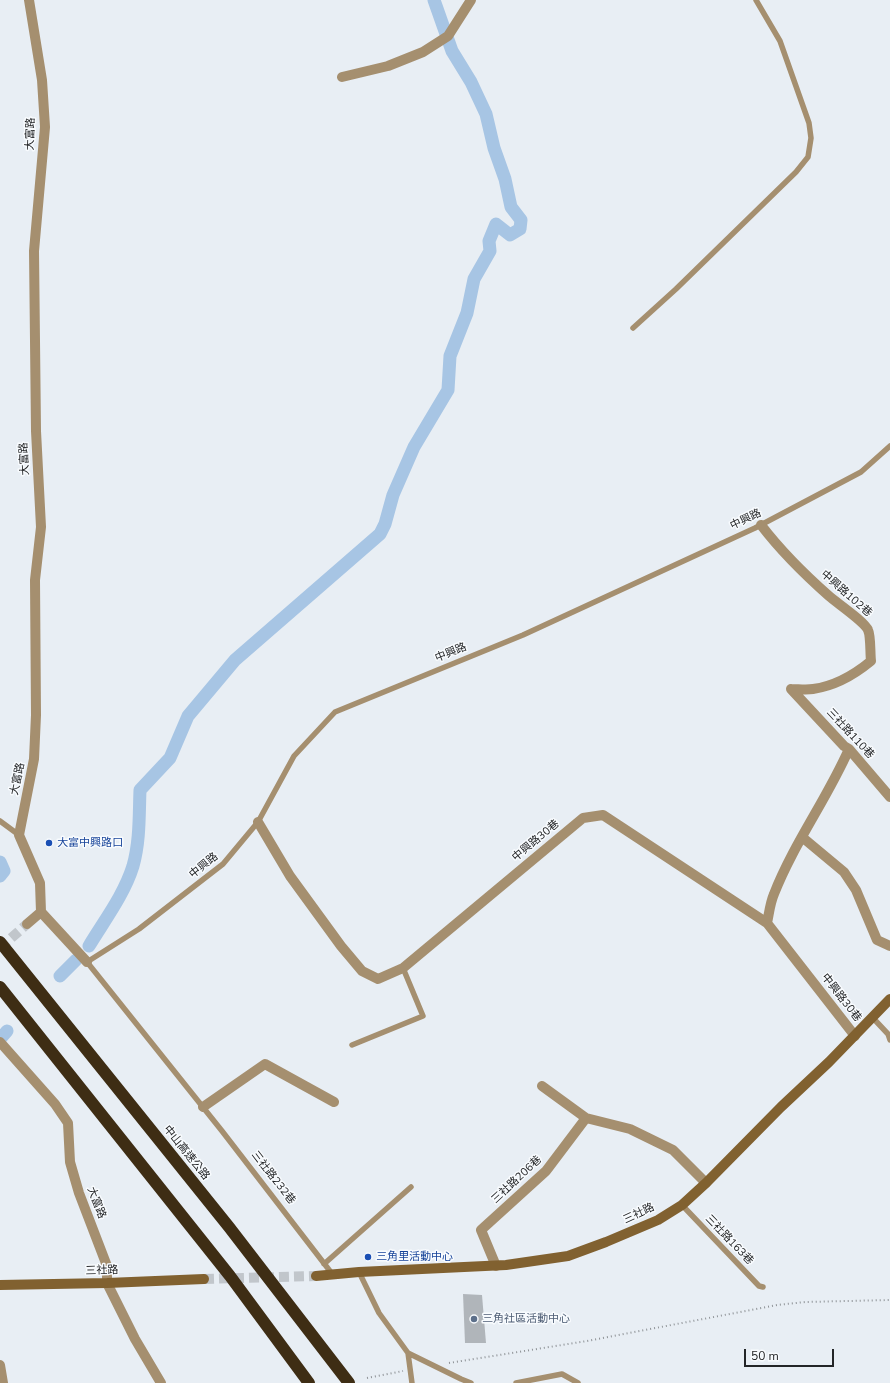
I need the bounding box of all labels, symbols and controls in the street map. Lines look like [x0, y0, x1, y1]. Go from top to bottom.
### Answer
street label: 大富路 [24, 117, 38, 151]
street label: 大富路 [18, 442, 32, 476]
street label: 中興路 [728, 507, 764, 533]
street label: 中興路102巷 [818, 568, 874, 620]
street label: 中興路 [433, 641, 469, 665]
street label: 三社路110巷 [823, 706, 877, 762]
street label: 大富路 [8, 761, 28, 797]
street label: 中興路30巷 [510, 818, 562, 864]
place label: 大富中興路口 [57, 836, 123, 850]
marker: 大富中興路口 [44, 838, 54, 848]
street label: 中興路 [187, 850, 221, 882]
street label: 中興路30巷 [818, 971, 864, 1025]
street label: 中山高速公路 [160, 1123, 212, 1183]
street label: 三社路232巷 [248, 1149, 298, 1207]
street label: 三社路206巷 [489, 1153, 545, 1207]
street label: 大富路 [84, 1185, 108, 1221]
street label: 三社路 [621, 1201, 657, 1227]
street label: 三社路163巷 [702, 1212, 756, 1268]
place label: 三角里活動中心 [376, 1250, 453, 1264]
marker: 三角里活動中心 [363, 1252, 373, 1262]
street label: 三社路 [85, 1264, 119, 1278]
place label: 三角社區活動中心 [482, 1312, 570, 1326]
marker: 三角社區活動中心 [469, 1314, 479, 1324]
scale bar [746, 1341, 836, 1367]
text: 50 m [751, 1348, 779, 1364]

